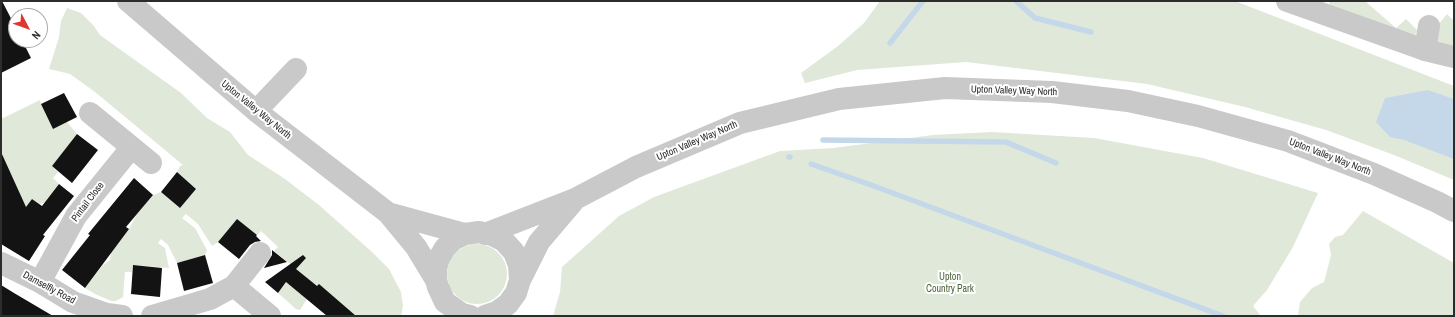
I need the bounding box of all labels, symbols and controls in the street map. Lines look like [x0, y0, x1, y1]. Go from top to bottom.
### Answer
north arrow [8, 8, 48, 48]
text: N [29, 28, 44, 42]
street label: Upton Valley Way North [219, 78, 293, 142]
street label: Upton Valley Way North [971, 83, 1057, 99]
street label: Upton Valley Way North [655, 119, 739, 163]
street label: Upton Valley Way North [1287, 136, 1373, 178]
street label: Pintail Close [69, 180, 107, 224]
street label: Damselfly Road [21, 269, 77, 307]
park label: Upton Country Park [926, 271, 974, 294]

